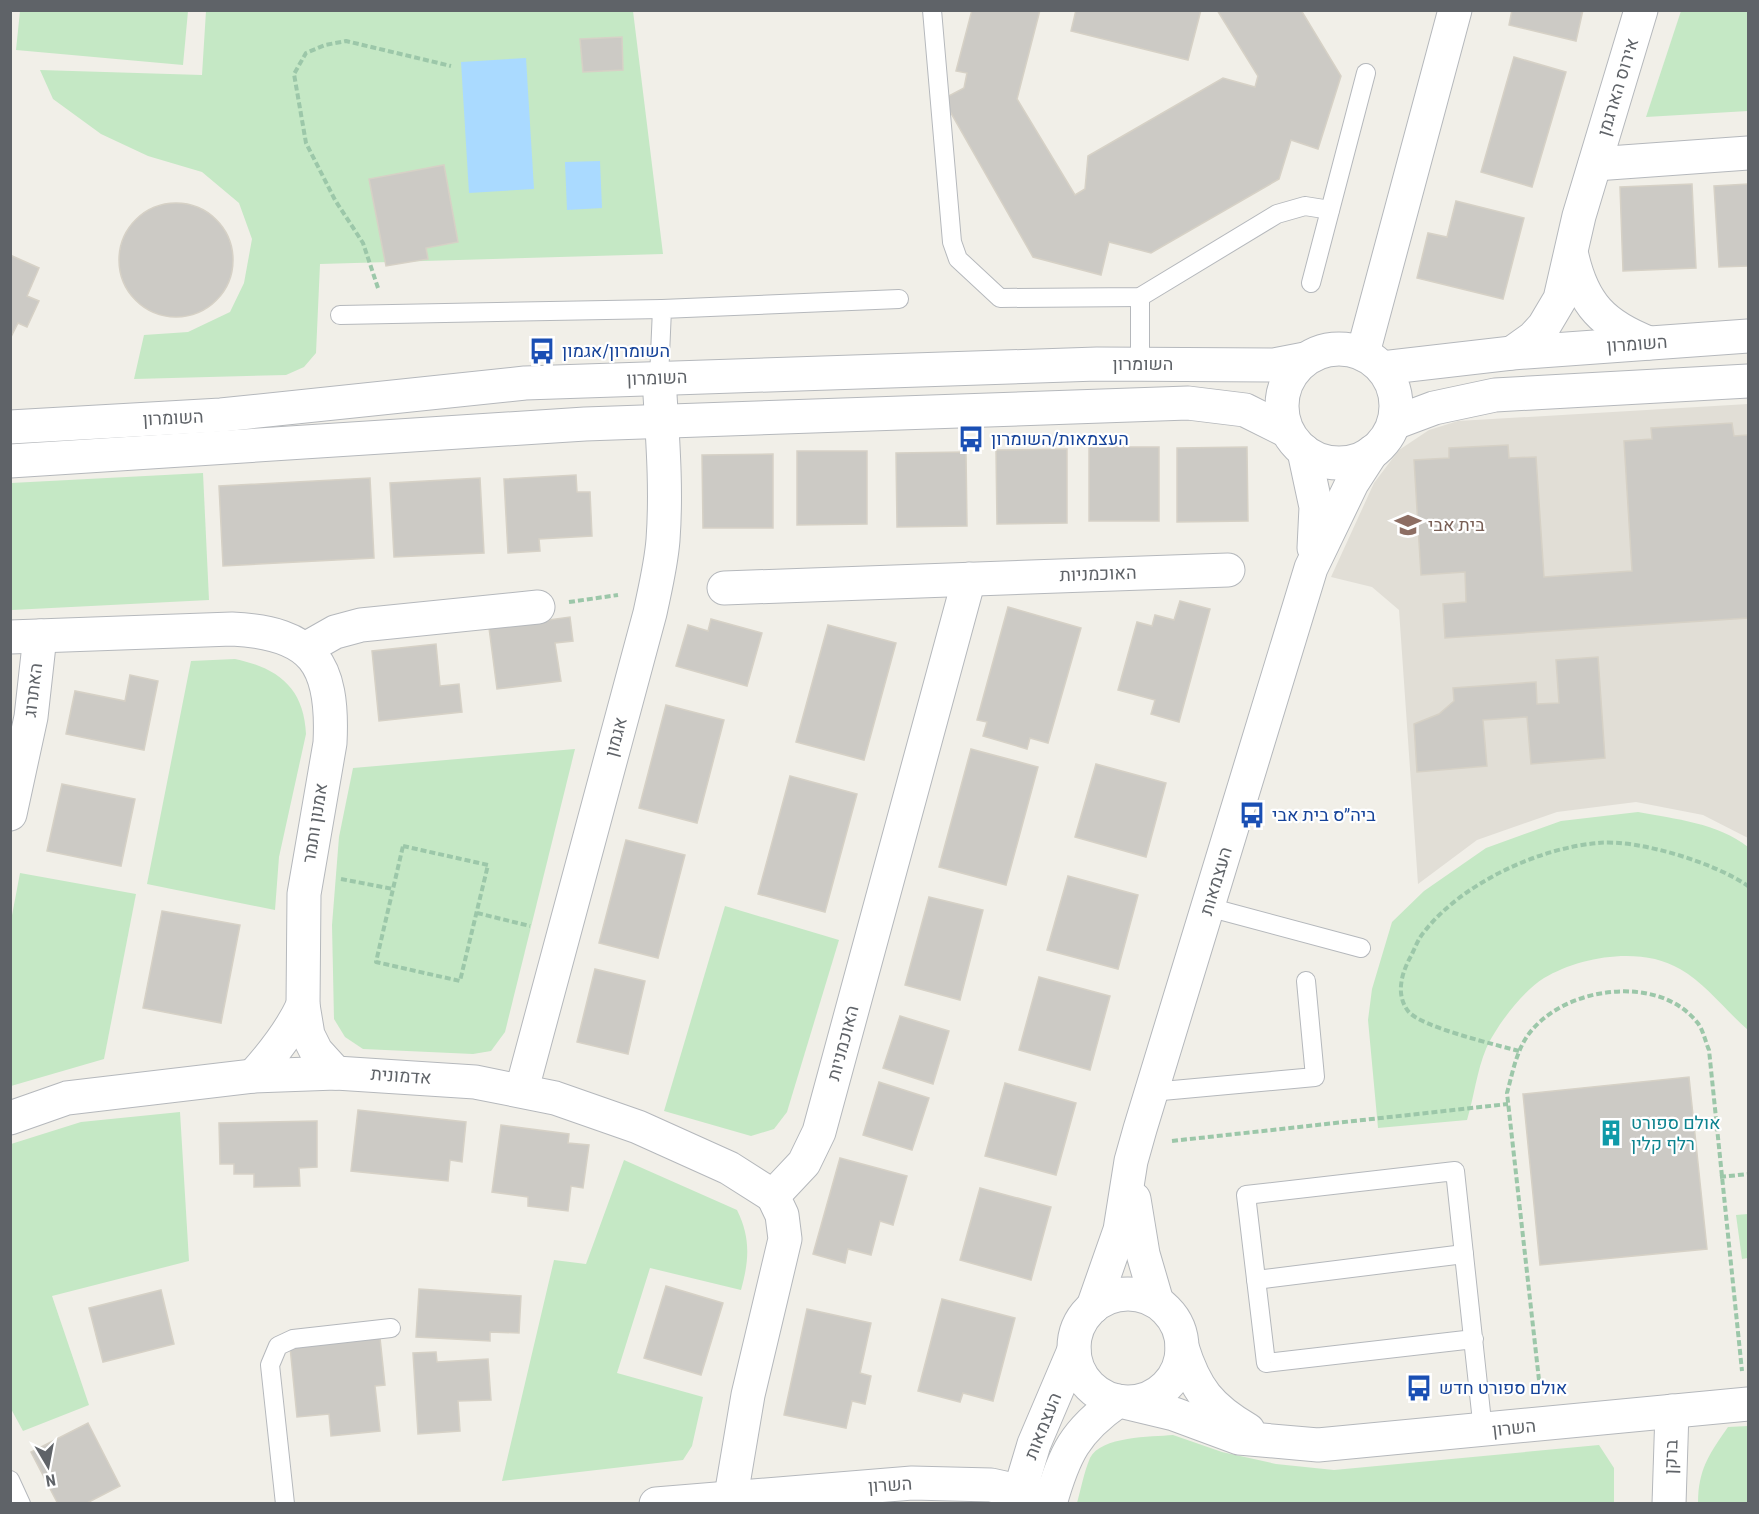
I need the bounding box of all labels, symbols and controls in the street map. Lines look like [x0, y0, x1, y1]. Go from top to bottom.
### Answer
street label: אירוס הארגמן [1593, 35, 1642, 138]
street label: השומרון [1606, 331, 1668, 356]
bus stop icon: השומרון/אגמון [527, 336, 557, 366]
place label: השומרון/אגמון [562, 340, 670, 361]
street label: השומרון [1113, 353, 1173, 374]
street label: השומרון [626, 366, 688, 389]
street label: השומרון [142, 405, 204, 430]
bus stop icon: העצמאות/השומרון [956, 424, 986, 454]
place label: העצמאות/השומרון [991, 428, 1129, 449]
school or university icon: בית אבי [1393, 510, 1423, 540]
place label: בית אבי [1428, 514, 1485, 535]
street label: האוכמניות [1059, 562, 1137, 585]
street label: האתרוג [19, 662, 46, 718]
street label: אגמון [600, 715, 631, 759]
street label: אמנון ותמר [298, 781, 331, 865]
bus stop icon: ביה״ס בית אבי [1237, 800, 1267, 830]
place label: ביה״ס בית אבי [1272, 804, 1376, 825]
street label: העצמאות [1195, 844, 1236, 918]
street label: האוכמניות [822, 1003, 863, 1083]
street label: אדמונית [370, 1063, 432, 1088]
place label: אולם ספורט רלף קלין [1631, 1112, 1721, 1154]
building icon: אולם ספורט רלף קלין [1596, 1118, 1626, 1148]
bus stop icon: אולם ספורט חדש [1404, 1373, 1434, 1403]
place label: אולם ספורט חדש [1439, 1377, 1567, 1398]
street label: העצמאות [1020, 1389, 1065, 1462]
street label: השרון [1491, 1415, 1537, 1440]
north arrow [18, 1436, 78, 1496]
street label: ברקן [1659, 1439, 1682, 1475]
text: N [44, 1470, 57, 1490]
street label: השרון [867, 1472, 913, 1497]

